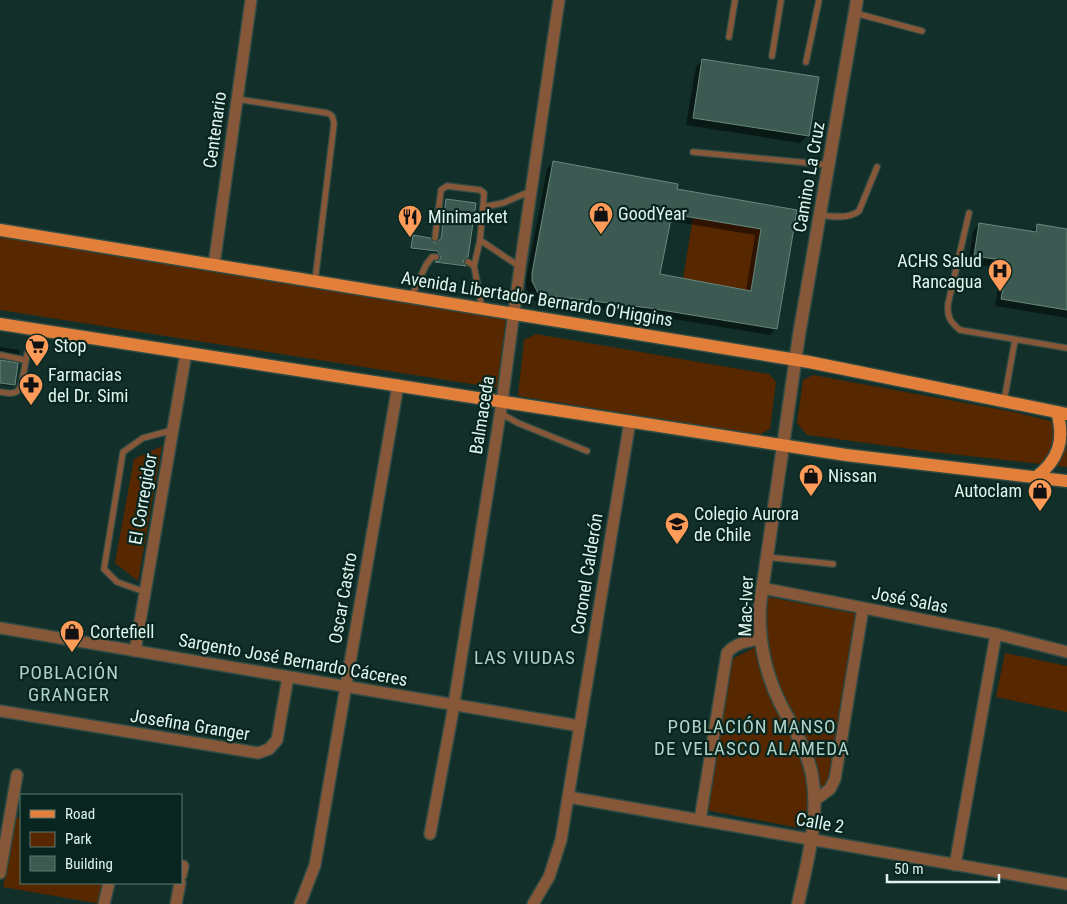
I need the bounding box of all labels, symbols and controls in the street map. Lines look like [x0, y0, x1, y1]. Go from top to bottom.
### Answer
street label: Centenario [199, 90, 230, 170]
street label: Camino La Cruz [788, 120, 829, 234]
shop icon: GoodYear [588, 201, 614, 235]
place label: GoodYear [618, 203, 688, 224]
restaurant icon: Minimarket [397, 204, 423, 238]
place label: Minimarket [428, 206, 508, 227]
place label: ACHS Salud Rancagua [897, 250, 982, 292]
hospital icon: ACHS Salud Rancagua [987, 258, 1013, 292]
street label: Avenida Libertador Bernardo O'Higgins [400, 267, 674, 330]
supermarket icon: Stop [24, 333, 50, 367]
place label: Stop [54, 335, 87, 356]
place label: Farmacias del Dr. Simi [48, 364, 128, 406]
pharmacy icon: Farmacias del Dr. Simi [18, 372, 44, 406]
street label: Balmaceda [465, 374, 498, 456]
street label: El Corregidor [124, 451, 161, 546]
shop icon: Nissan [798, 463, 824, 497]
place label: Nissan [828, 465, 877, 486]
shop icon: Autoclam [1027, 478, 1053, 512]
place label: Autoclam [954, 480, 1022, 501]
place label: Colegio Aurora de Chile [694, 503, 799, 545]
school or university icon: Colegio Aurora de Chile [664, 511, 690, 545]
street label: Coronel Calderón [567, 512, 606, 636]
street label: Oscar Castro [324, 551, 361, 645]
street label: Mac-Iver [734, 575, 757, 637]
street label: José Salas [870, 582, 950, 617]
shop icon: Cortefiell [59, 619, 85, 653]
place label: Cortefiell [90, 621, 154, 642]
street label: Sargento José Bernardo Cáceres [177, 629, 409, 690]
district label: LAS VIUDAS [474, 646, 576, 669]
district label: POBLACIÓN GRANGER [19, 661, 119, 706]
street label: Josefina Granger [129, 705, 252, 744]
district label: POBLACIÓN MANSO DE VELASCO ALAMEDA [654, 715, 850, 760]
legend [20, 794, 182, 884]
text: Road [65, 805, 95, 823]
street label: Calle 2 [794, 808, 846, 837]
text: Park [65, 830, 92, 848]
scale bar [887, 852, 1000, 884]
text: Building [65, 855, 113, 873]
text: 50 m [894, 860, 924, 878]

